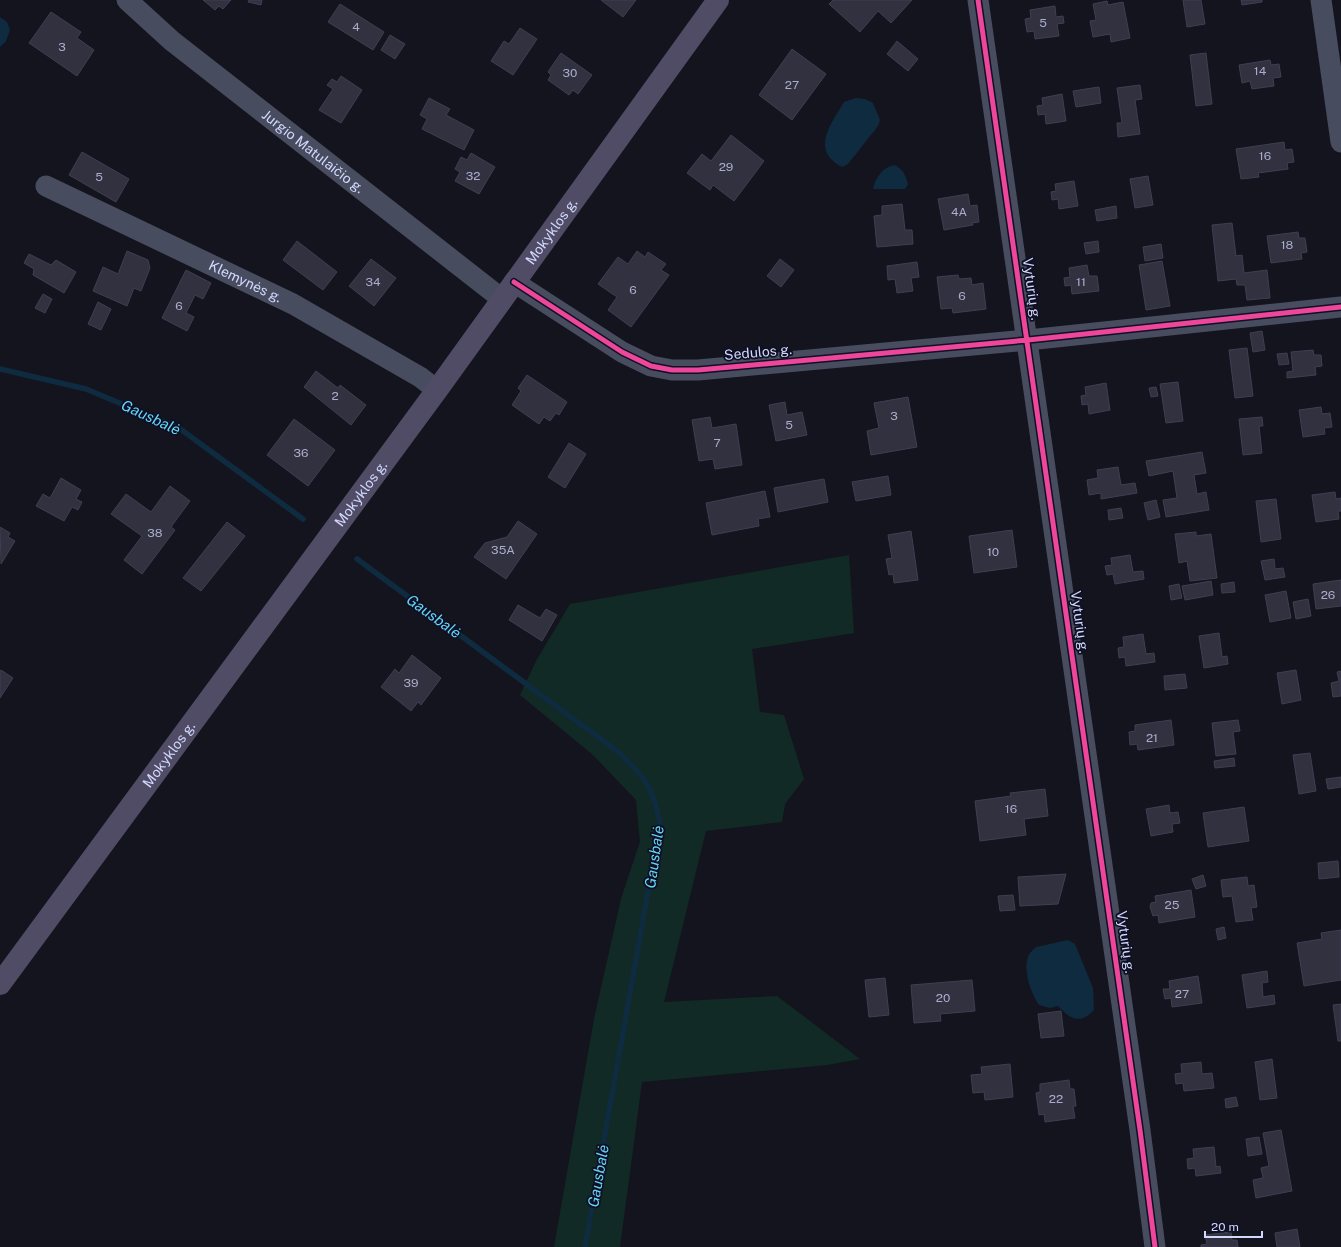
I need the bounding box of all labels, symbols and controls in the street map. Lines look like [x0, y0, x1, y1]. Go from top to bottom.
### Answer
house number: 5 [1039, 16, 1047, 30]
house number: 4 [352, 20, 360, 34]
house number: 3 [58, 40, 66, 54]
house number: 14 [1254, 64, 1267, 78]
house number: 30 [563, 66, 577, 80]
house number: 27 [785, 78, 799, 92]
street label: Jurgio Matulaičio g. [259, 106, 367, 196]
house number: 16 [1259, 149, 1271, 163]
house number: 29 [719, 160, 733, 174]
house number: 32 [466, 169, 480, 183]
house number: 5 [95, 170, 103, 184]
street label: Mokyklos g. [522, 195, 581, 268]
house number: 4A [951, 205, 968, 219]
house number: 18 [1281, 238, 1294, 252]
street label: Klemynės g. [206, 257, 285, 306]
street label: Vyturių g. [1020, 257, 1044, 321]
house number: 34 [365, 275, 381, 289]
house number: 11 [1076, 275, 1086, 289]
house number: 6 [629, 283, 637, 297]
house number: 6 [958, 289, 966, 303]
house number: 6 [175, 299, 183, 313]
street label: Sedulos g. [723, 341, 793, 363]
house number: 2 [331, 389, 339, 403]
water label: Gausbalė [119, 396, 183, 438]
house number: 3 [890, 409, 898, 423]
house number: 5 [785, 418, 793, 432]
house number: 7 [713, 436, 721, 450]
house number: 36 [294, 446, 308, 460]
street label: Mokyklos g. [331, 457, 390, 530]
house number: 38 [147, 526, 163, 540]
house number: 35A [491, 543, 515, 557]
house number: 10 [987, 545, 999, 559]
house number: 26 [1321, 588, 1335, 602]
street label: Vyturių g. [1068, 590, 1092, 654]
water label: Gausbalė [403, 591, 465, 641]
house number: 39 [404, 676, 418, 690]
street label: Mokyklos g. [139, 718, 198, 790]
house number: 21 [1146, 731, 1158, 745]
house number: 16 [1005, 802, 1017, 816]
water label: Gausbalė [641, 825, 667, 889]
house number: 25 [1165, 898, 1180, 912]
street label: Vyturių g. [1114, 910, 1138, 974]
house number: 27 [1175, 987, 1189, 1001]
house number: 20 [936, 991, 950, 1005]
house number: 22 [1049, 1092, 1063, 1106]
water label: Gausbalė [584, 1143, 612, 1209]
scale bar [1205, 1213, 1262, 1239]
text: 20 m [1211, 1220, 1239, 1234]

